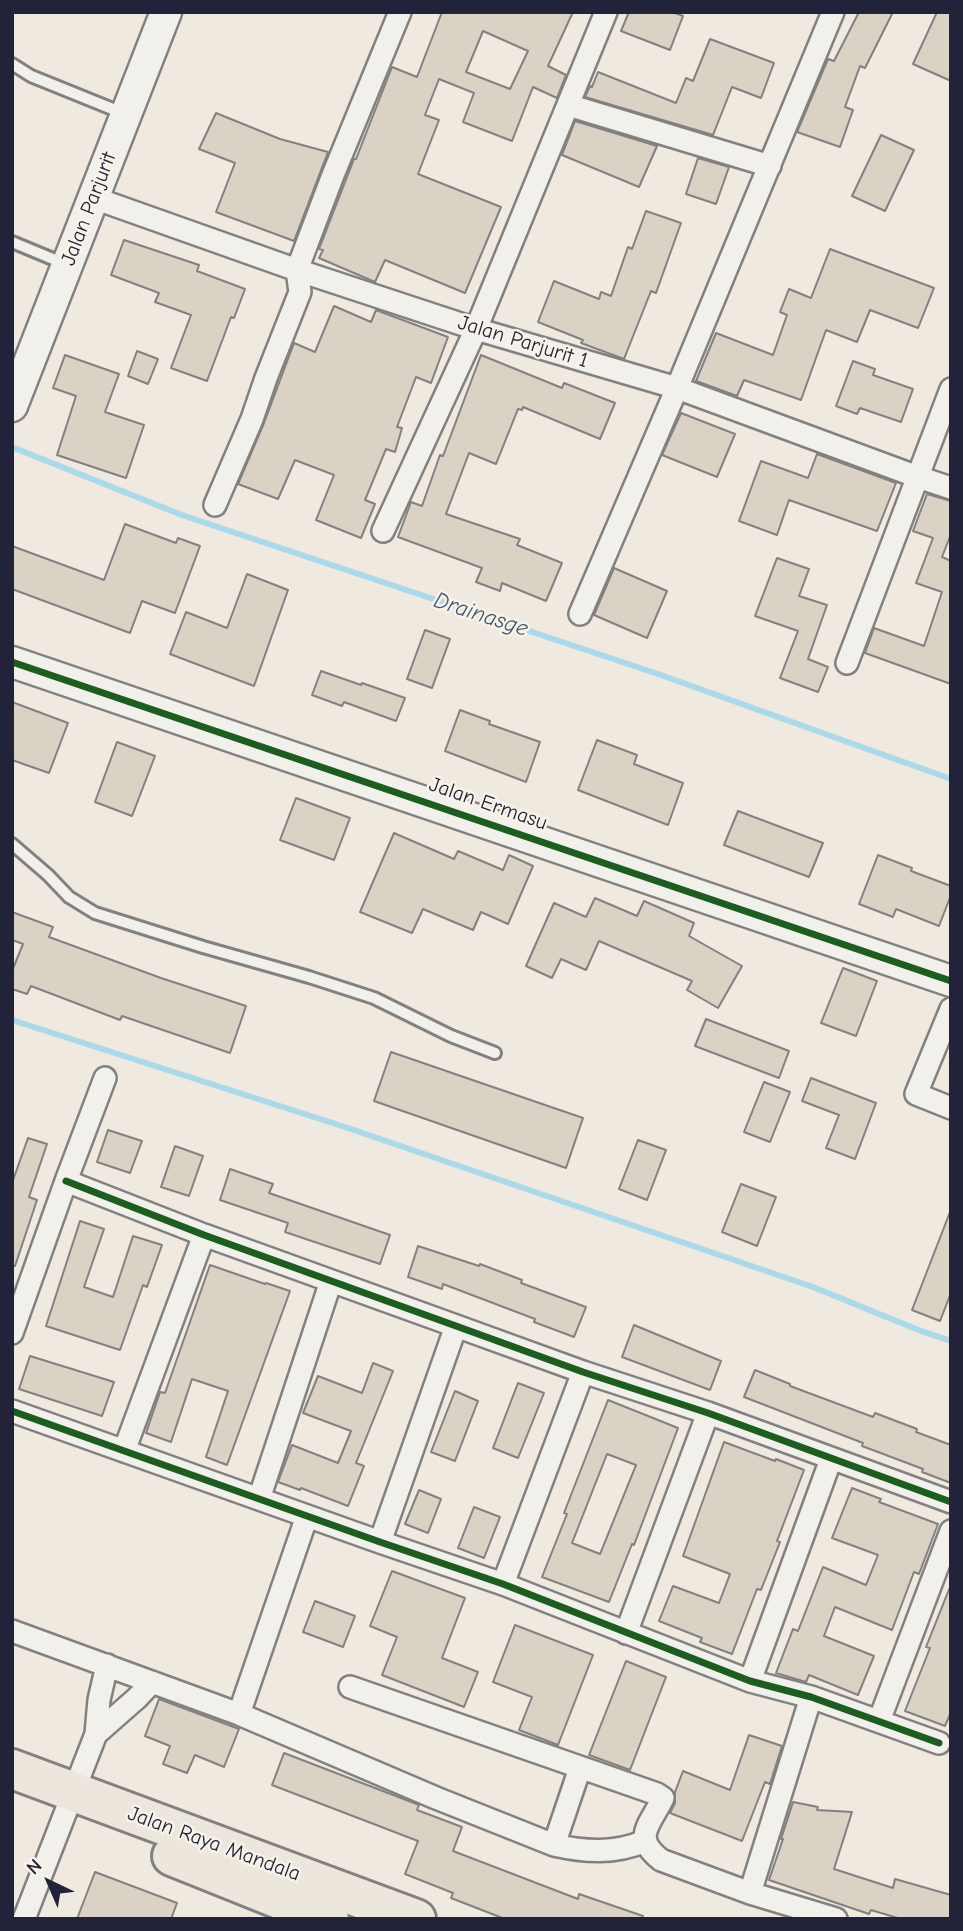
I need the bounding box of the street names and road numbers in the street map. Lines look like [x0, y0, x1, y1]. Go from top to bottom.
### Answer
street label: Jalan Parjurit [56, 149, 122, 269]
street label: Jalan Parjurit 1 [455, 310, 591, 374]
street label: Jalan Ermasu [426, 772, 550, 836]
street label: Jalan Raya Mandala [124, 1801, 304, 1887]

